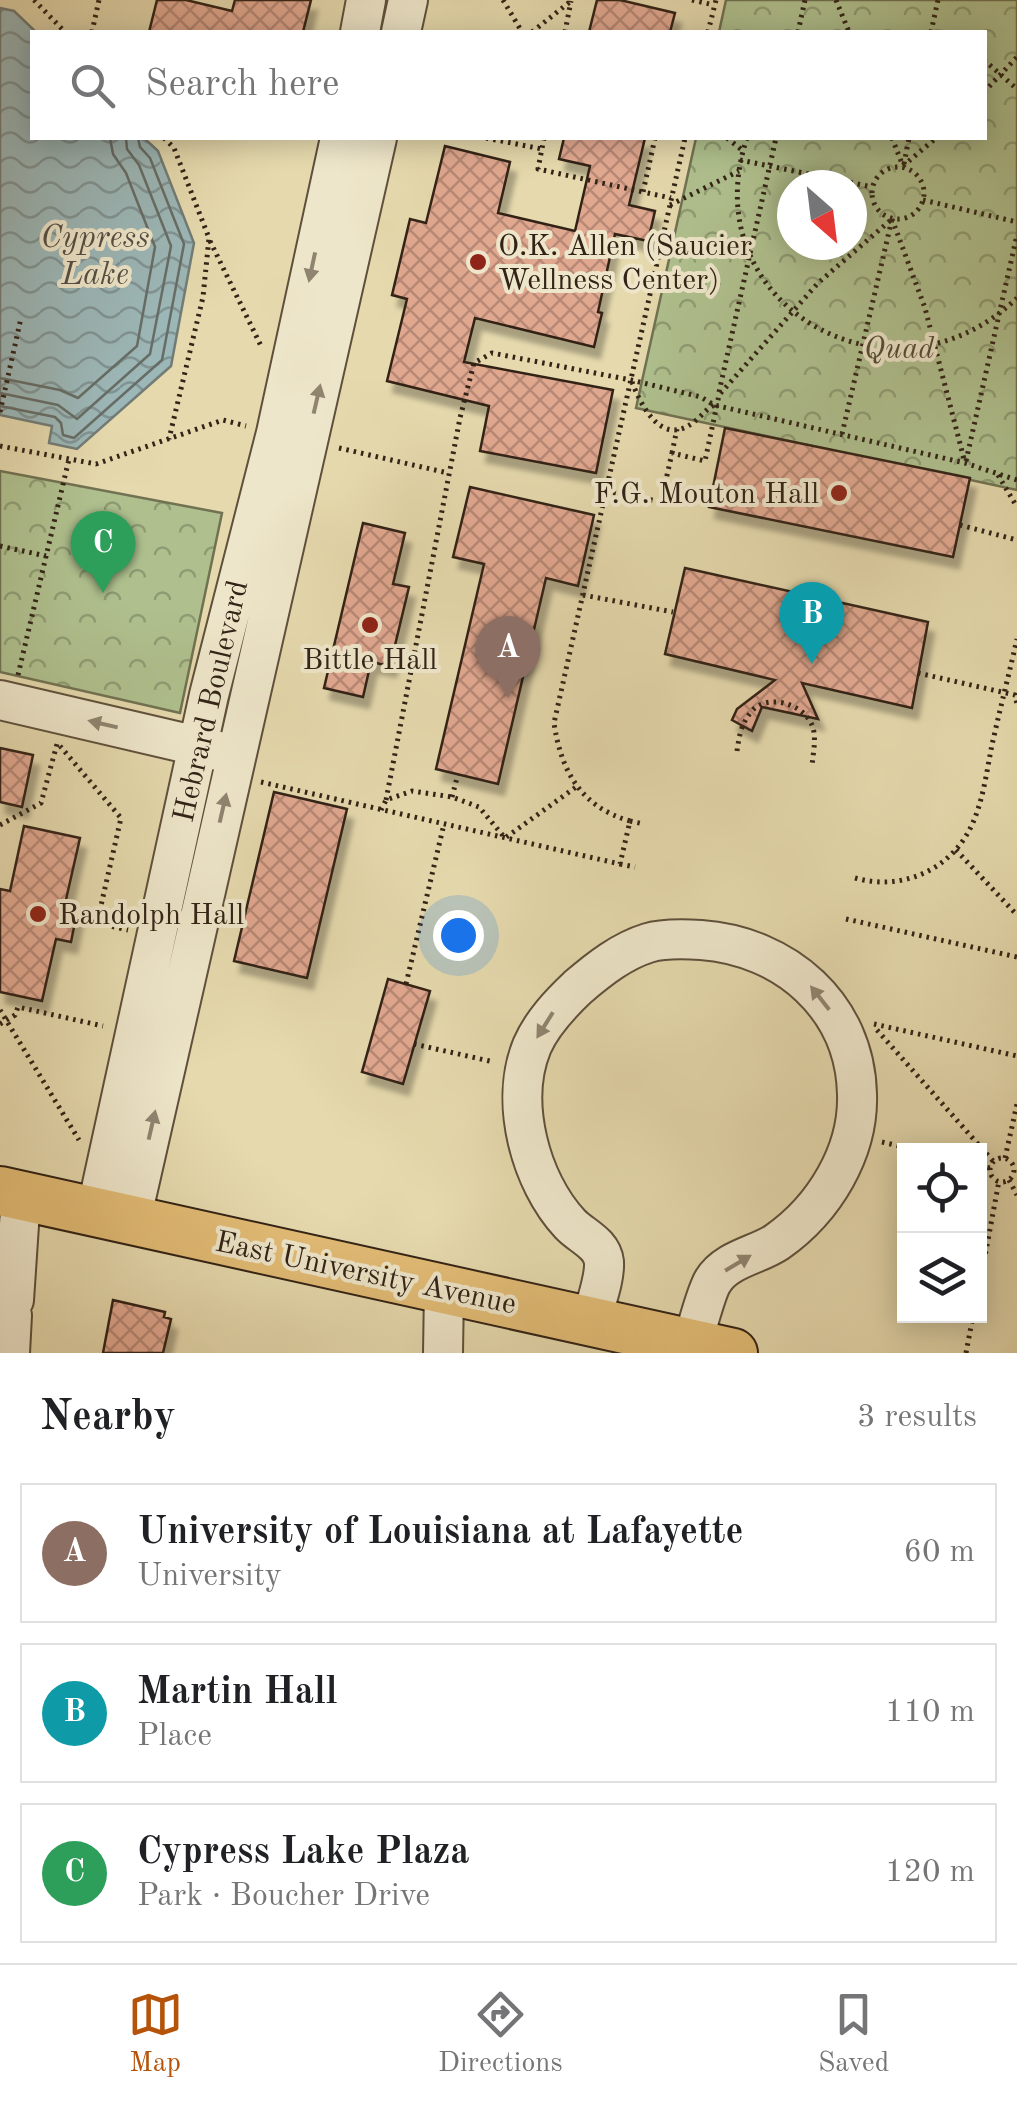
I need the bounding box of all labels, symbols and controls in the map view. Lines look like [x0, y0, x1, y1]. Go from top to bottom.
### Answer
search box [30, 30, 987, 140]
icon: search [65, 58, 120, 113]
text: Search here [145, 66, 340, 104]
north arrow [777, 170, 867, 260]
water label: Cypress Lake [41, 223, 149, 292]
place label: O.K. Allen (Saucier Wellness Center) [498, 232, 752, 296]
marker: O.K. Allen (Saucier Wellness Center) [467, 251, 489, 273]
one-way arrow [304, 252, 320, 283]
park label: Quad [864, 335, 935, 365]
one-way arrow [310, 383, 325, 414]
place label: F.G. Mouton Hall [593, 480, 819, 510]
marker: F.G. Mouton Hall [828, 482, 850, 504]
pin: C [70, 510, 136, 593]
street label: Hebrard Boulevard [169, 577, 254, 825]
pin: B [780, 582, 844, 664]
marker: Bittle Hall [359, 614, 381, 636]
pin: A [476, 616, 540, 698]
place label: Bittle Hall [303, 646, 437, 676]
one-way arrow [87, 716, 118, 731]
one-way arrow [216, 792, 231, 823]
place label: Randolph Hall [58, 901, 244, 931]
marker: Randolph Hall [27, 903, 49, 925]
your location [433, 910, 484, 961]
one-way arrow [810, 985, 831, 1010]
one-way arrow [537, 1011, 554, 1039]
one-way arrow [145, 1109, 160, 1140]
map controls [897, 1143, 987, 1323]
button: locate [897, 1143, 987, 1233]
street label: East University Avenue [212, 1227, 519, 1321]
button: layers [897, 1233, 987, 1323]
one-way arrow [724, 1254, 751, 1273]
text: Nearby [40, 1397, 176, 1439]
text: 3 results [857, 1402, 977, 1434]
text: University of Louisiana at Lafayette [137, 1514, 743, 1552]
text: A [62, 1537, 87, 1569]
text: 60 m [904, 1537, 975, 1569]
text: University [137, 1561, 282, 1593]
text: Martin Hall [137, 1674, 338, 1712]
text: B [63, 1697, 86, 1729]
text: 110 m [885, 1697, 975, 1729]
text: Place [137, 1721, 212, 1753]
text: Cypress Lake Plaza [137, 1834, 470, 1872]
text: C [64, 1857, 85, 1889]
text: 120 m [885, 1857, 975, 1889]
text: Park · Boucher Drive [137, 1881, 430, 1913]
tab: Map [128, 1987, 183, 2082]
tab: Directions [438, 1987, 563, 2082]
tab: Saved [818, 1987, 889, 2082]

